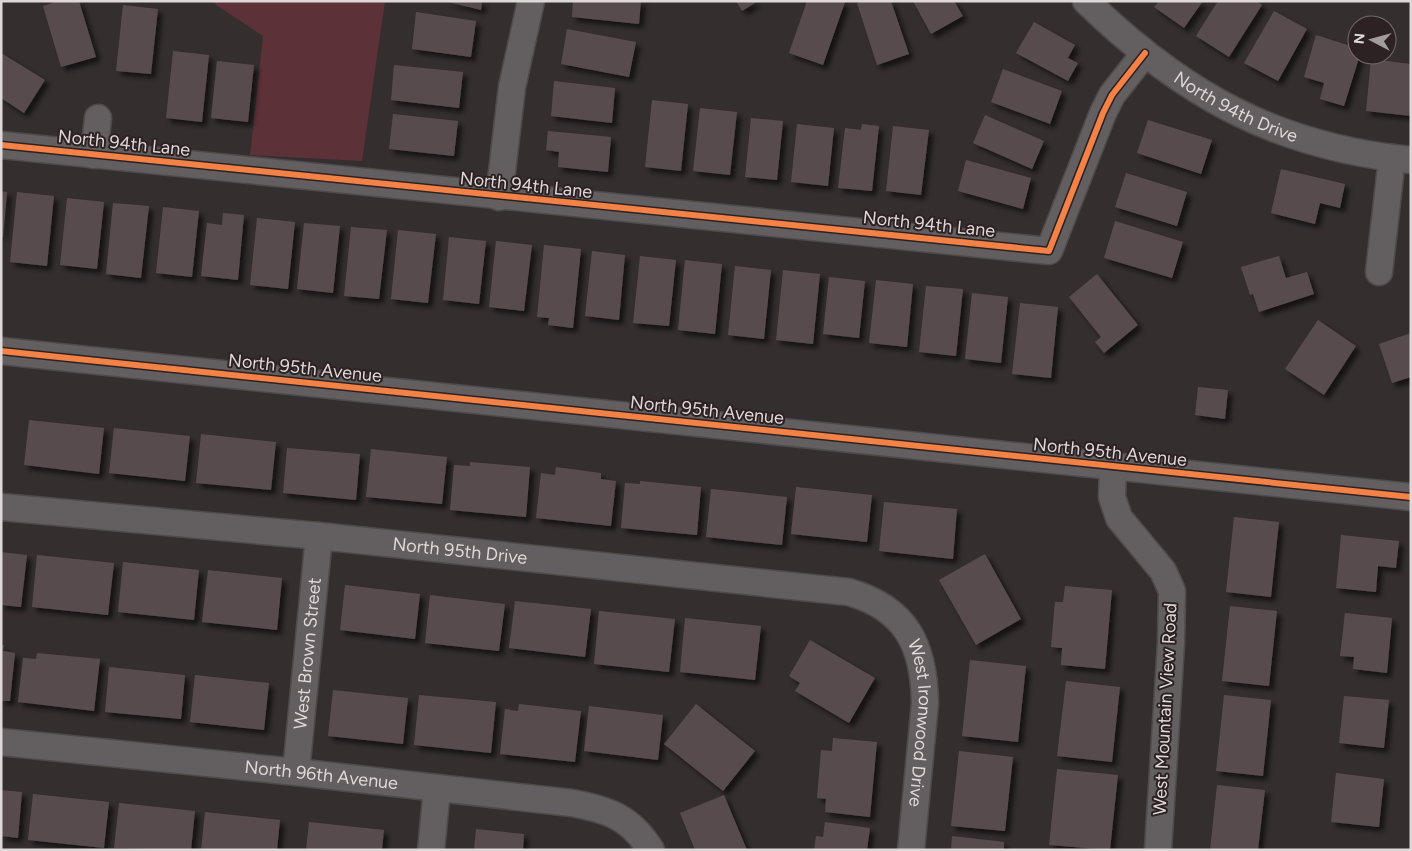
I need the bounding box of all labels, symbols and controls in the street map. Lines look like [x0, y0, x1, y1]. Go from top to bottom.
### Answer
north arrow [1347, 15, 1397, 65]
text: N [1351, 32, 1369, 45]
street label: North 94th Drive [1170, 67, 1301, 147]
street label: North 94th Lane [57, 125, 191, 161]
street label: North 94th Lane [459, 167, 593, 203]
street label: North 94th Lane [862, 206, 996, 242]
street label: North 95th Avenue [227, 349, 383, 387]
street label: North 95th Avenue [629, 391, 785, 429]
street label: North 95th Avenue [1032, 433, 1188, 471]
street label: North 95th Drive [391, 533, 529, 569]
street label: West Brown Street [289, 576, 326, 730]
street label: West Mountain View Road [1148, 602, 1182, 816]
street label: West Ironwood Drive [903, 636, 936, 808]
street label: North 96th Avenue [243, 756, 399, 794]

